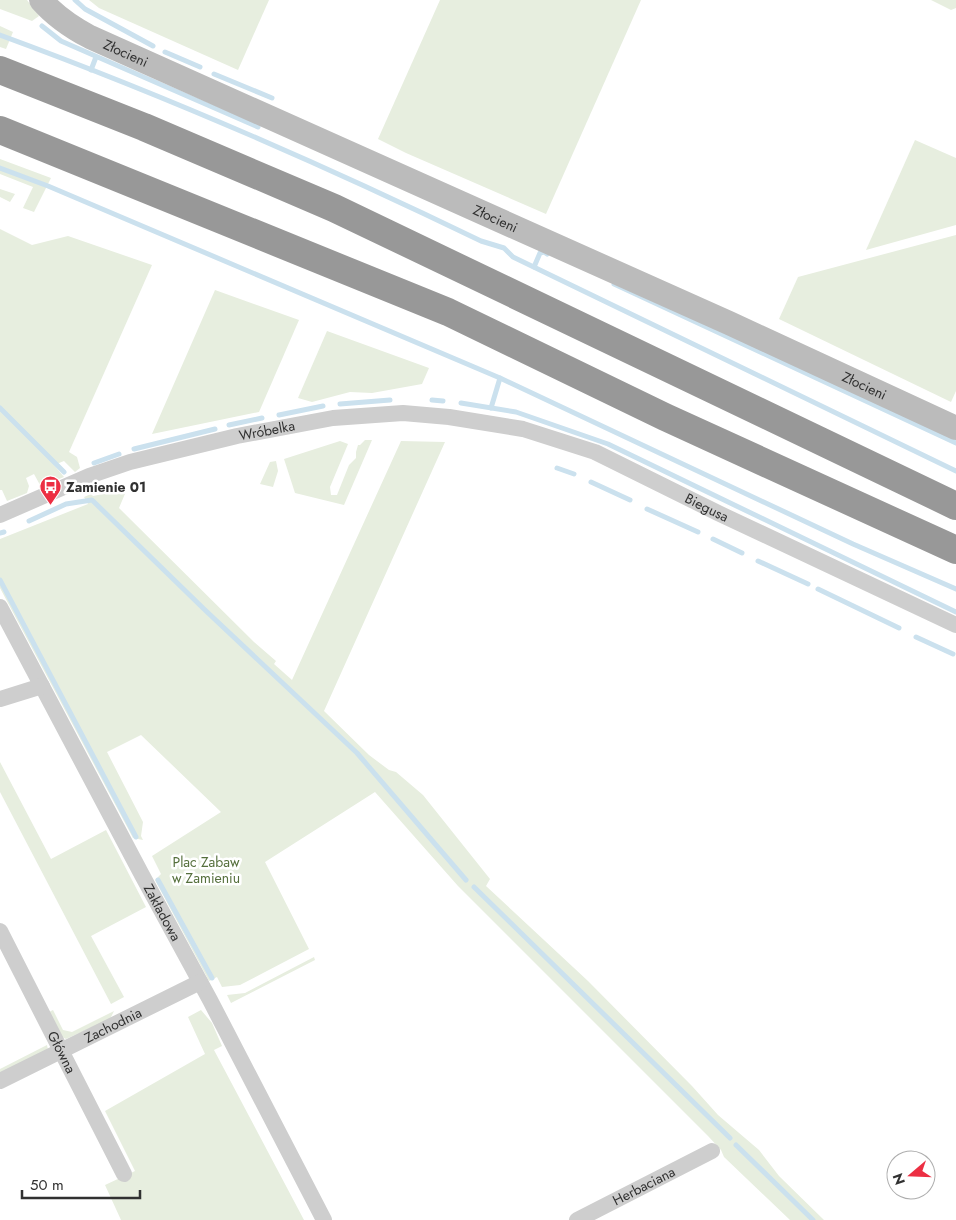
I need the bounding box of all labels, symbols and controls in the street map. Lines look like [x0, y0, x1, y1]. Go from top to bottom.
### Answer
street label: Złocieni [100, 34, 151, 72]
street label: Złocieni [470, 200, 521, 237]
street label: Złocieni [839, 367, 890, 405]
street label: Wróbelka [237, 415, 296, 445]
bus stop icon: Zamienie 01 [38, 475, 62, 506]
place label: Zamienie 01 [66, 477, 146, 497]
street label: Biegusa [682, 488, 732, 527]
park label: Plac Zabaw w Zamieniu [172, 852, 240, 888]
street label: Zakładowa [139, 880, 186, 945]
street label: Zachodnia [81, 1002, 145, 1048]
street label: Główna [43, 1027, 81, 1077]
north arrow [886, 1150, 936, 1200]
street label: Herbaciana [609, 1162, 679, 1210]
scale bar [22, 1168, 140, 1200]
text: N [887, 1171, 910, 1188]
text: 50 m [30, 1174, 64, 1196]

